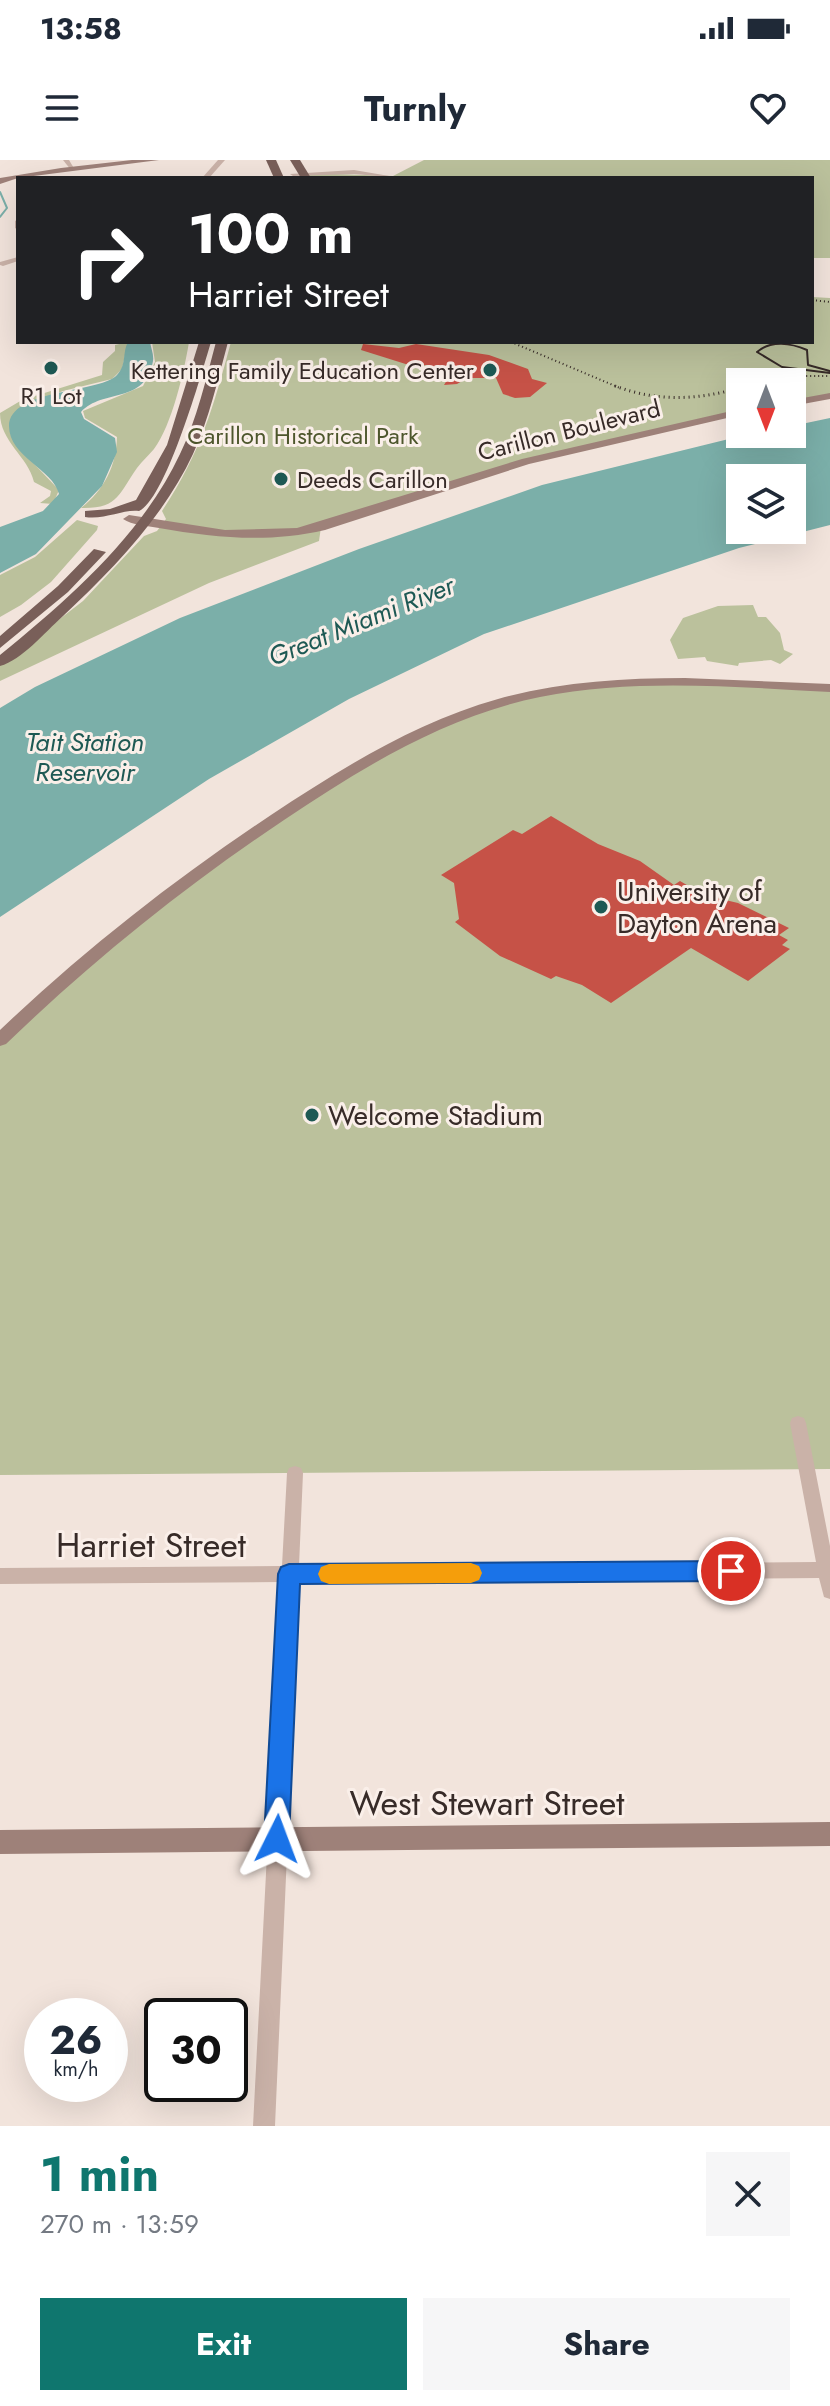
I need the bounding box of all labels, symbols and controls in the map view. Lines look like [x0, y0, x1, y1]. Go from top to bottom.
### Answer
text: 13:58 [40, 7, 122, 50]
text: Turnly [364, 82, 466, 134]
icon: menu [40, 86, 84, 130]
icon: heart [746, 86, 790, 130]
text: 100 m [188, 193, 353, 274]
icon: right [56, 208, 160, 312]
text: Harriet Street [188, 268, 389, 320]
place label: Kettering Family Education Center [131, 353, 475, 388]
marker: R1 Lot [42, 359, 60, 377]
marker: Kettering Family Education Center [481, 361, 499, 379]
north arrow [726, 368, 806, 448]
map controls [726, 368, 806, 544]
place label: R1 Lot [20, 378, 82, 413]
street label: Carillon Boulevard [474, 390, 664, 470]
park label: Carillon Historical Park [187, 418, 419, 453]
place label: Deeds Carillon [297, 462, 448, 497]
button: layers [726, 464, 806, 544]
marker: Deeds Carillon [272, 470, 290, 488]
water label: Great Miami River [262, 566, 461, 676]
water label: Tait Station Reservoir [26, 723, 144, 791]
place label: University of Dayton Arena [617, 871, 777, 944]
marker: University of Dayton Arena [592, 898, 610, 916]
place label: Welcome Stadium [328, 1095, 543, 1136]
marker: Welcome Stadium [303, 1106, 321, 1124]
street label: Harriet Street [56, 1521, 246, 1570]
pin [697, 1537, 765, 1605]
icon: arrive [709, 1549, 753, 1593]
street label: West Stewart Street [350, 1779, 624, 1828]
position arrow [235, 1797, 319, 1881]
speed limit sign: 30 [144, 1998, 248, 2102]
text: 26 [50, 2011, 103, 2069]
text: km/h [53, 2055, 99, 2084]
text: 1 min [40, 2140, 159, 2209]
button: close [706, 2152, 790, 2236]
text: 270 m · 13:59 [40, 2205, 199, 2243]
button: Exit [40, 2298, 407, 2390]
button: Share [423, 2298, 790, 2390]

